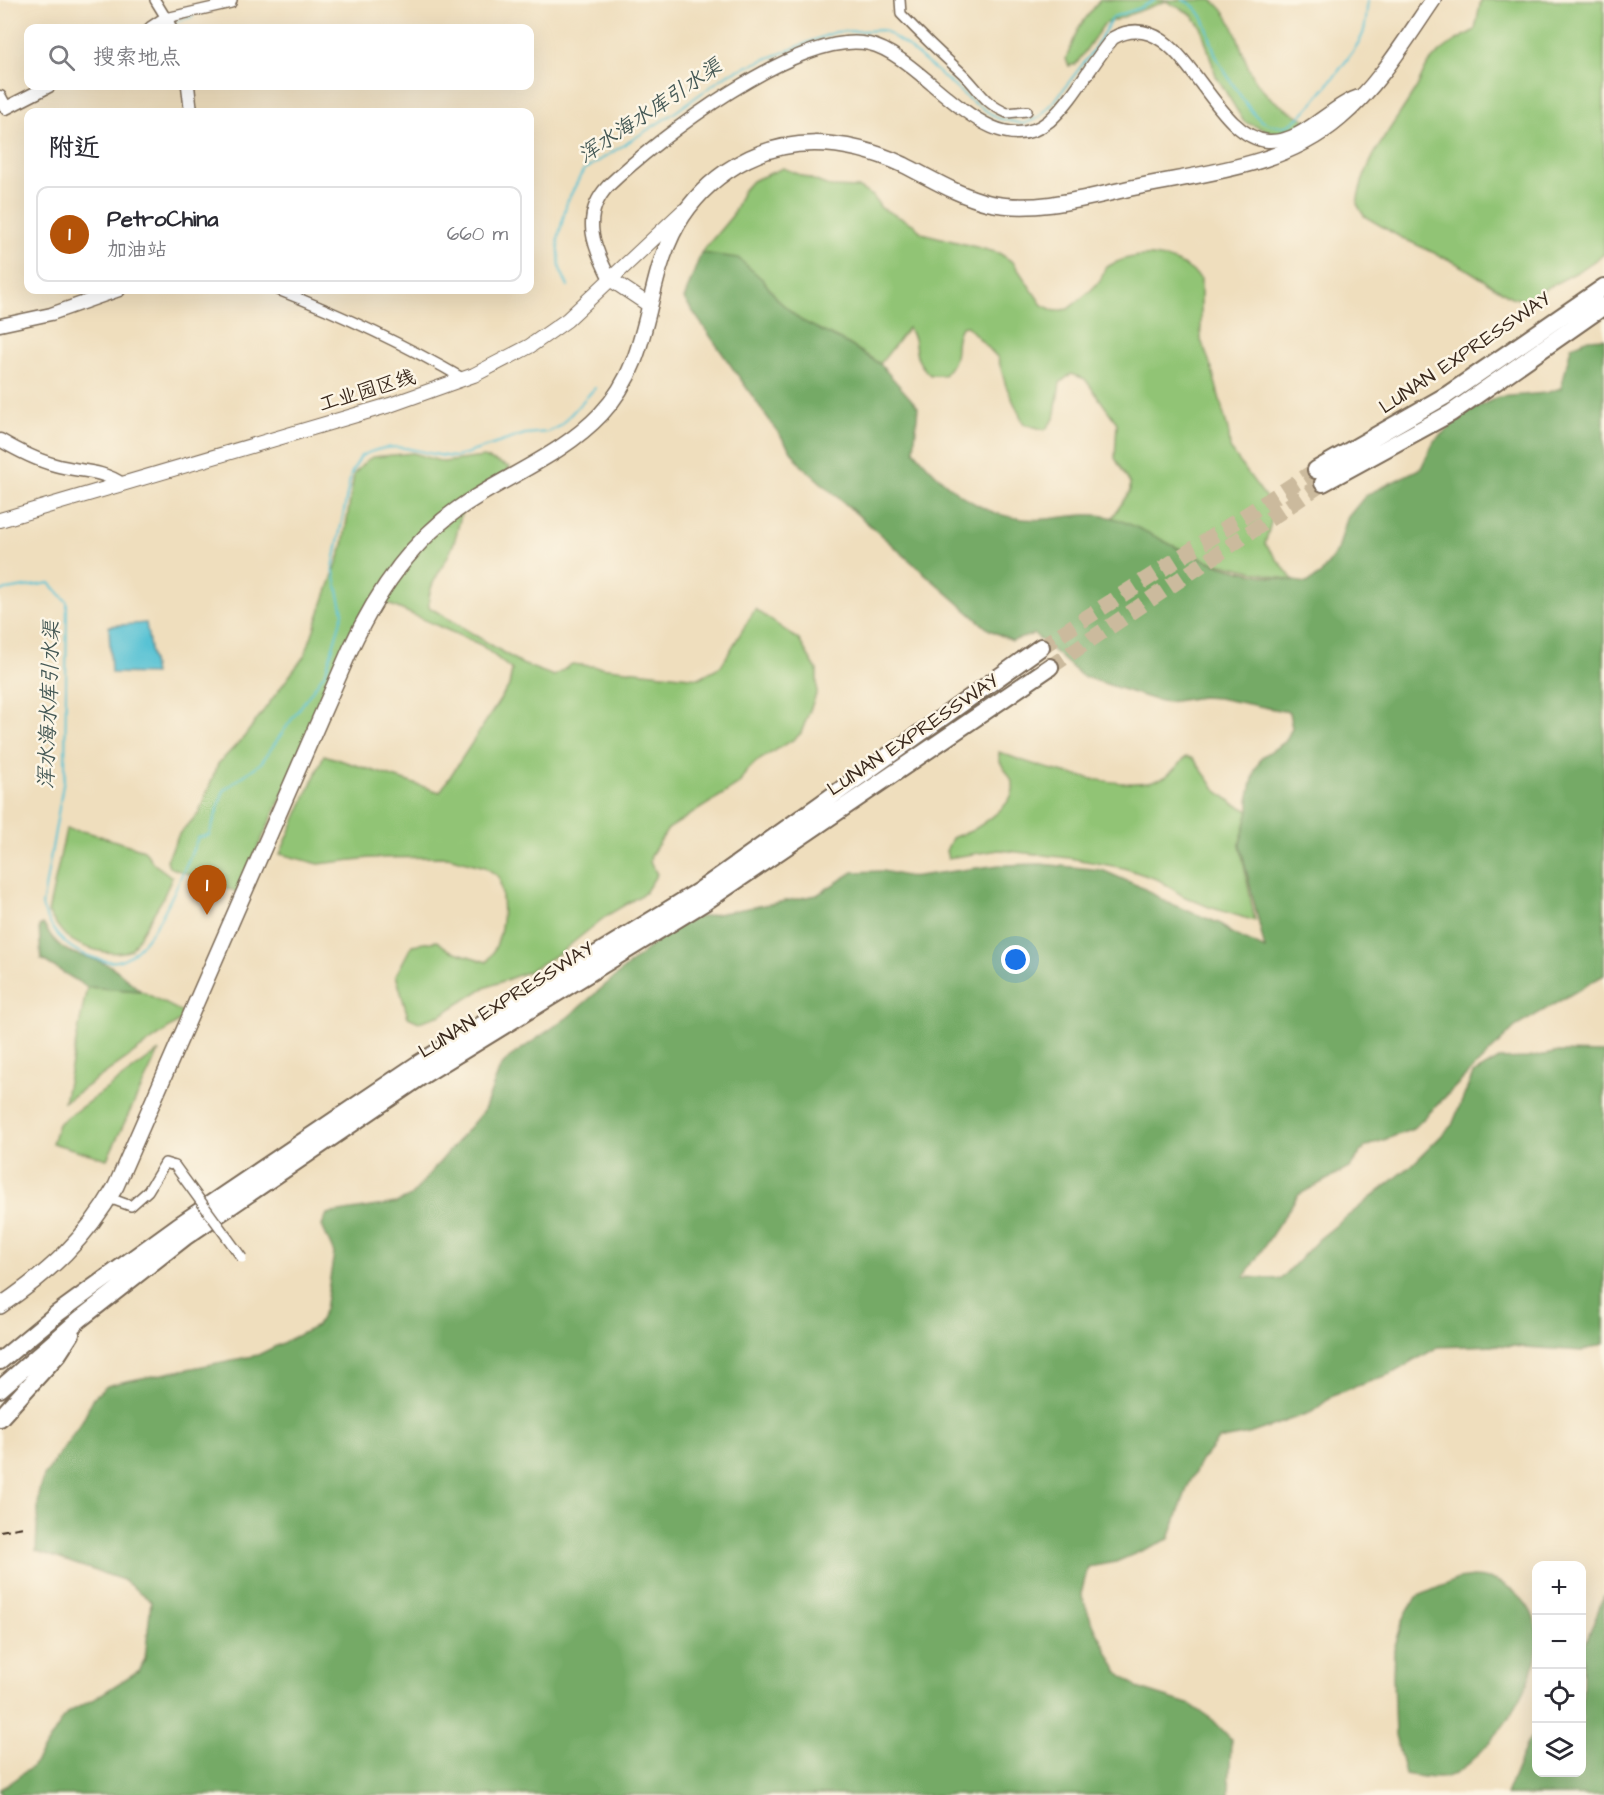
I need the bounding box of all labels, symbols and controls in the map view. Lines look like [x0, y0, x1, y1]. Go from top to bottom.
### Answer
search box [24, 24, 534, 90]
icon: search [45, 41, 78, 74]
text: 搜索地点 [93, 42, 181, 73]
water label: 浑水海水库引水渠 [572, 51, 729, 170]
text: 附近 [48, 130, 100, 166]
text: PetroChina [107, 204, 218, 235]
text: 1 [68, 220, 71, 248]
text: 660 m [447, 220, 508, 248]
text: 加油站 [107, 236, 167, 264]
street label: LUNAN EXPRESSWAY [1374, 285, 1557, 421]
street label: 工业园区线 [315, 363, 419, 419]
water label: 浑水海水库引水渠 [32, 619, 66, 789]
street label: LUNAN EXPRESSWAY [822, 667, 1005, 803]
pin: 1 [188, 866, 226, 915]
street label: LUNAN EXPRESSWAY [413, 935, 599, 1065]
your location [1001, 945, 1030, 974]
map controls [1532, 1561, 1586, 1777]
button: + [1532, 1561, 1586, 1615]
button: − [1532, 1615, 1586, 1669]
button: locate [1532, 1669, 1586, 1723]
button: layers [1532, 1723, 1586, 1777]

